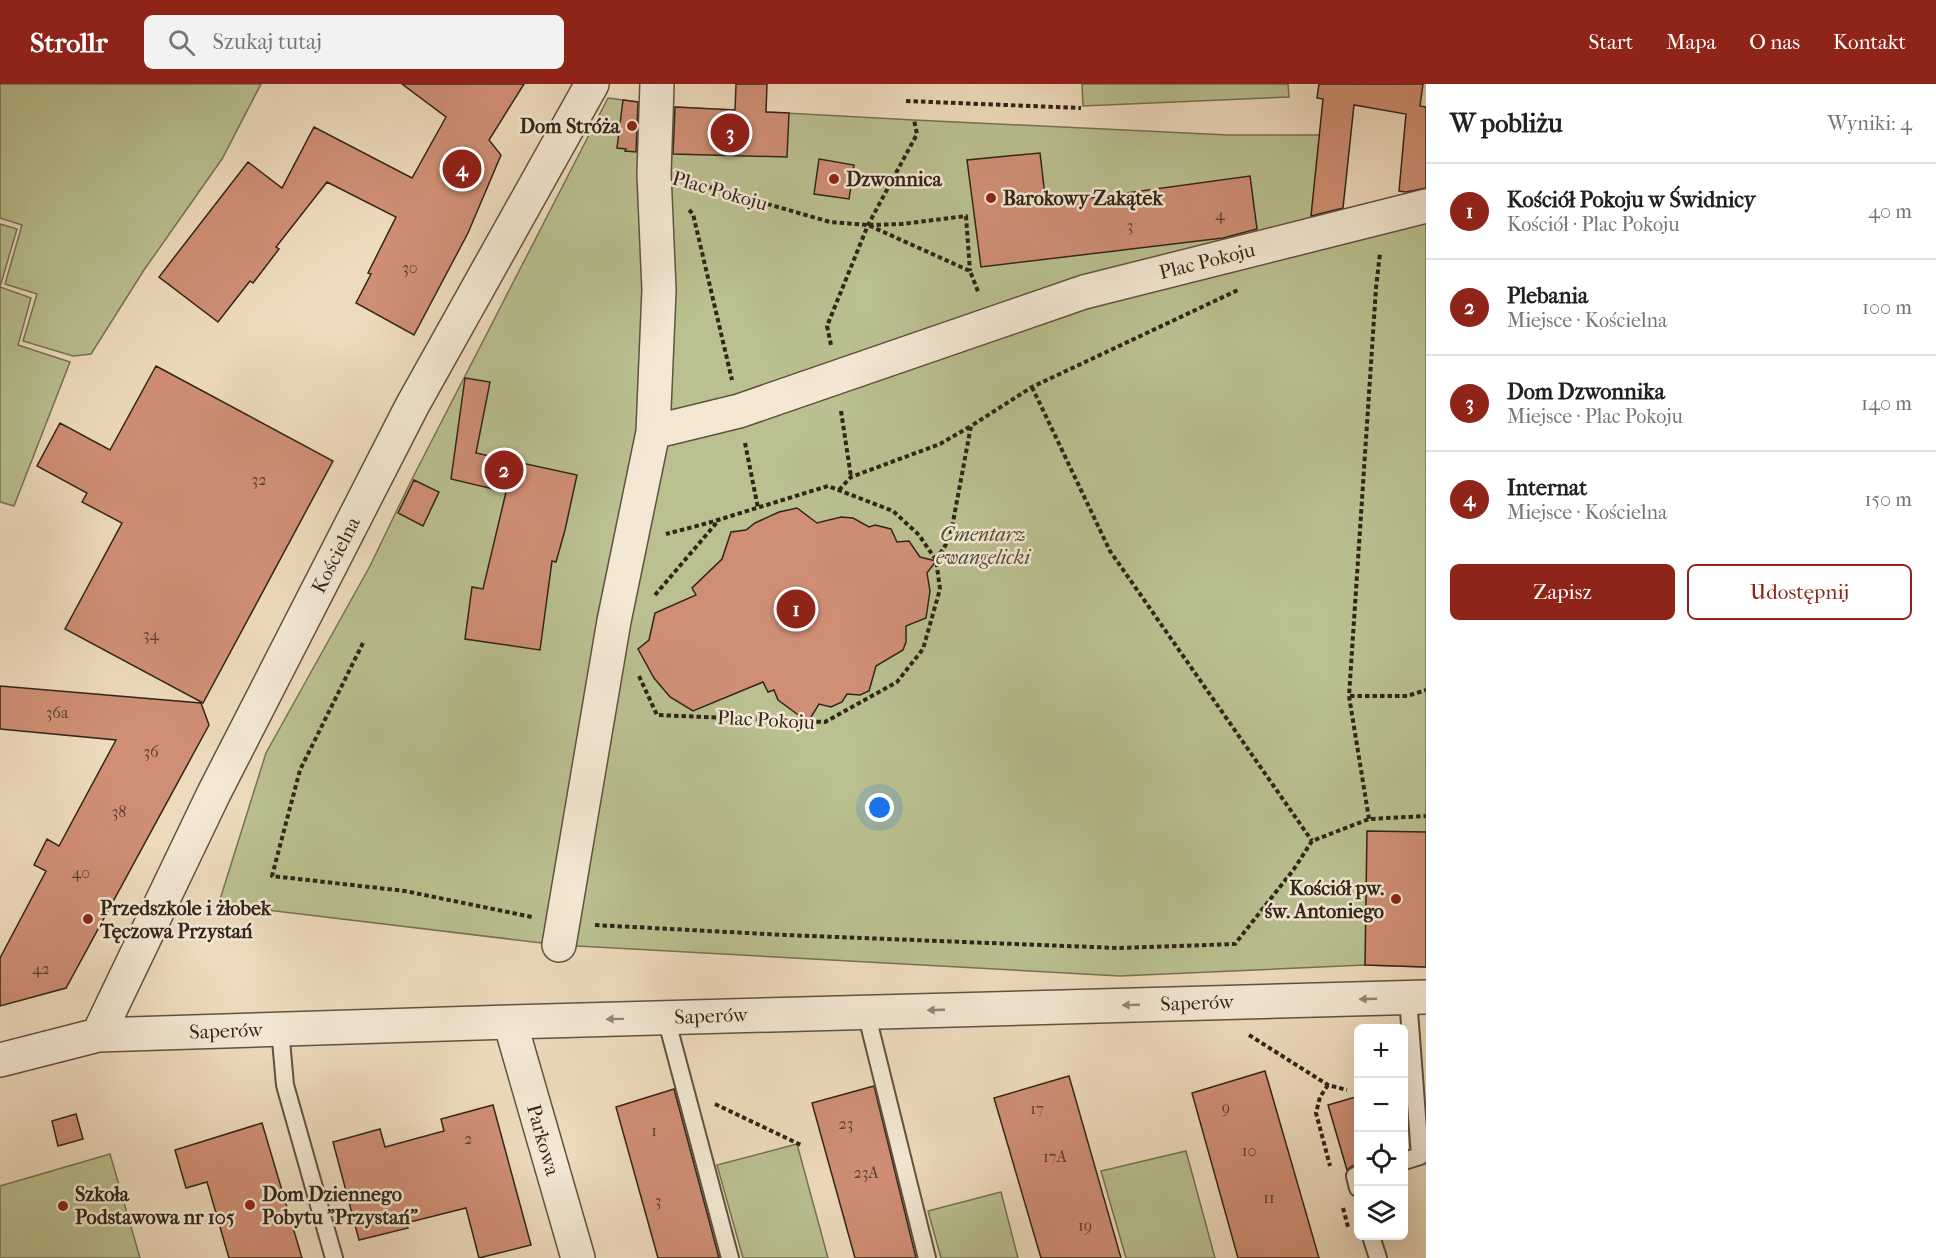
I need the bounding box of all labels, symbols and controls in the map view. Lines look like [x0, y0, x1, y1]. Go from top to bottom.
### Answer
search box [144, 15, 564, 69]
text: Strollr [30, 26, 108, 59]
icon: search [165, 26, 198, 59]
text: Szukaj tutaj [213, 29, 322, 55]
text: Start [1589, 30, 1633, 54]
text: Mapa [1666, 30, 1716, 54]
text: O nas [1749, 30, 1800, 54]
text: Kontakt [1833, 30, 1906, 54]
text: W pobliżu [1450, 108, 1563, 139]
pin: 3 [710, 110, 750, 156]
text: Wyniki: 4 [1828, 112, 1912, 135]
place label: Dom Stróża [520, 115, 621, 138]
marker: Dom Stróża [625, 119, 639, 133]
pin: 4 [442, 146, 482, 191]
street label: Plac Pokoju [670, 166, 771, 216]
place label: Dzwonnica [846, 168, 942, 191]
marker: Dzwonnica [827, 172, 841, 186]
place label: Barokowy Zakątek [1003, 187, 1163, 211]
text: Kościół Pokoju w Świdnicy [1507, 187, 1756, 213]
marker: Barokowy Zakątek [984, 191, 998, 205]
text: 1 [1466, 200, 1473, 223]
text: 40 m [1868, 200, 1912, 223]
house number: 4 [1215, 205, 1225, 224]
text: Kościół · Plac Pokoju [1507, 213, 1679, 236]
house number: 3 [1127, 216, 1133, 235]
street label: Plac Pokoju [1157, 238, 1258, 284]
house number: 30 [402, 258, 418, 277]
text: Plebania [1507, 283, 1588, 309]
text: 2 [1464, 296, 1475, 319]
text: 100 m [1862, 296, 1912, 319]
text: Miejsce · Kościelna [1507, 309, 1667, 332]
text: Dom Dzwonnika [1507, 379, 1665, 405]
text: 3 [1465, 392, 1474, 415]
text: 140 m [1861, 392, 1912, 415]
text: Miejsce · Plac Pokoju [1507, 405, 1683, 428]
pin: 2 [484, 448, 524, 492]
house number: 32 [252, 470, 266, 489]
text: Internat [1507, 475, 1587, 501]
text: 4 [1464, 488, 1475, 511]
text: 150 m [1864, 488, 1912, 511]
text: Miejsce · Kościelna [1507, 501, 1667, 524]
street label: Kościelna [307, 512, 365, 597]
park label: Cmentarz ewangelicki [936, 523, 1031, 569]
button: Zapisz [1450, 564, 1675, 620]
button: Udostępnij [1687, 564, 1912, 620]
pin: 1 [776, 586, 816, 632]
house number: 34 [143, 625, 160, 644]
house number: 36a [46, 703, 69, 722]
street label: Plac Pokoju [716, 706, 816, 734]
house number: 36 [143, 742, 159, 761]
your location [865, 793, 894, 822]
house number: 38 [112, 802, 126, 821]
house number: 40 [72, 863, 90, 882]
place label: Kościół pw. św. Antoniego [1265, 877, 1384, 923]
marker: Kościół pw. św. Antoniego [1389, 892, 1403, 906]
place label: Przedszkole i żłobek Tęczowa Przystań [99, 897, 272, 944]
marker: Przedszkole i żłobek Tęczowa Przystań [81, 912, 95, 926]
house number: 42 [32, 959, 50, 978]
street label: Saperów [1160, 990, 1235, 1016]
one-way arrow [1358, 994, 1377, 1003]
one-way arrow [1121, 1000, 1140, 1010]
street label: Saperów [674, 1003, 749, 1029]
one-way arrow [926, 1006, 945, 1015]
one-way arrow [605, 1014, 624, 1024]
street label: Saperów [189, 1018, 264, 1044]
map controls [1354, 1024, 1408, 1240]
button: + [1354, 1024, 1408, 1078]
button: − [1354, 1078, 1408, 1132]
house number: 9 [1222, 1098, 1230, 1117]
house number: 17 [1030, 1099, 1044, 1118]
street label: Parkowa [522, 1102, 564, 1179]
house number: 23 [839, 1114, 853, 1133]
house number: 1 [651, 1121, 657, 1140]
house number: 2 [464, 1129, 472, 1148]
button: locate [1354, 1132, 1408, 1186]
house number: 10 [1242, 1141, 1256, 1160]
house number: 17A [1043, 1147, 1068, 1166]
house number: 23A [853, 1163, 879, 1182]
place label: Szkoła Podstawowa nr 105 [75, 1183, 235, 1229]
place label: Dom Dziennego Pobytu "Przystań" [262, 1183, 418, 1229]
button: layers [1354, 1186, 1408, 1240]
house number: 11 [1263, 1188, 1275, 1207]
house number: 3 [655, 1191, 661, 1210]
marker: Dom Dziennego Pobytu "Przystań" [243, 1198, 257, 1212]
marker: Szkoła Podstawowa nr 105 [56, 1199, 70, 1213]
house number: 19 [1078, 1216, 1092, 1235]

